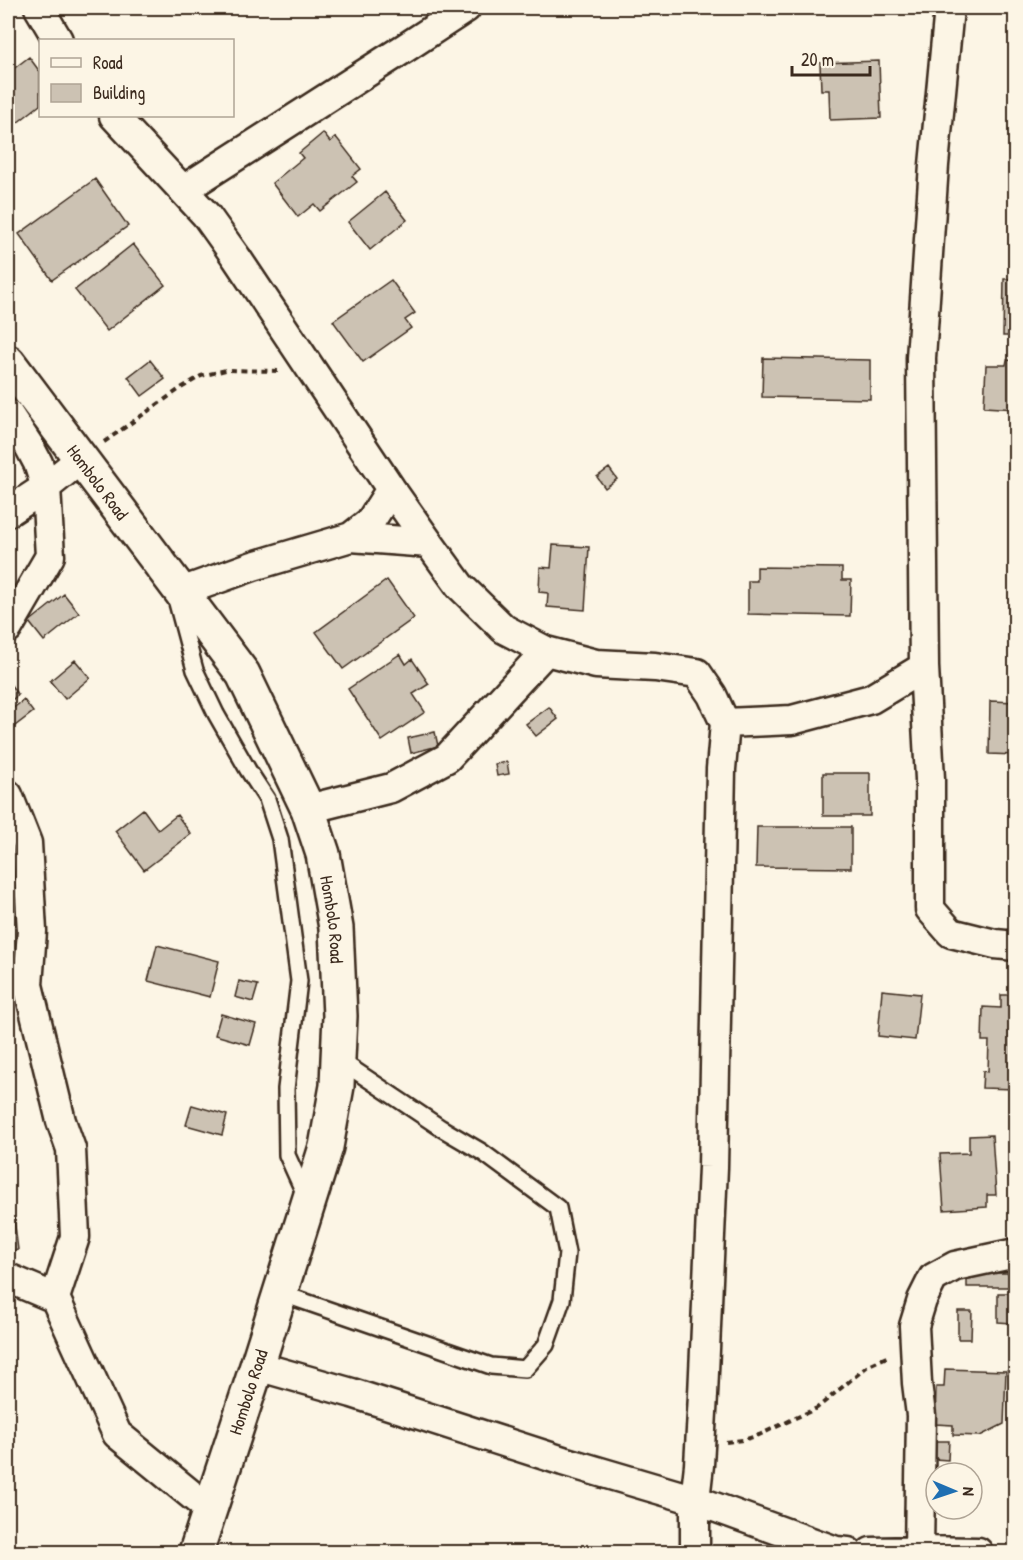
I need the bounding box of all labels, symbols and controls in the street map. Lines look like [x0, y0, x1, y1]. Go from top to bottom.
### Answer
legend [39, 39, 234, 117]
scale bar [792, 39, 870, 77]
text: 20 m [801, 47, 834, 72]
text: Road [93, 50, 123, 75]
text: Building [93, 80, 145, 105]
street label: Hombolo Road [62, 439, 135, 525]
street label: Hombolo Road [314, 873, 350, 964]
street label: Hombolo Road [222, 1346, 274, 1438]
north arrow [924, 1461, 984, 1521]
text: N [958, 1487, 980, 1497]

